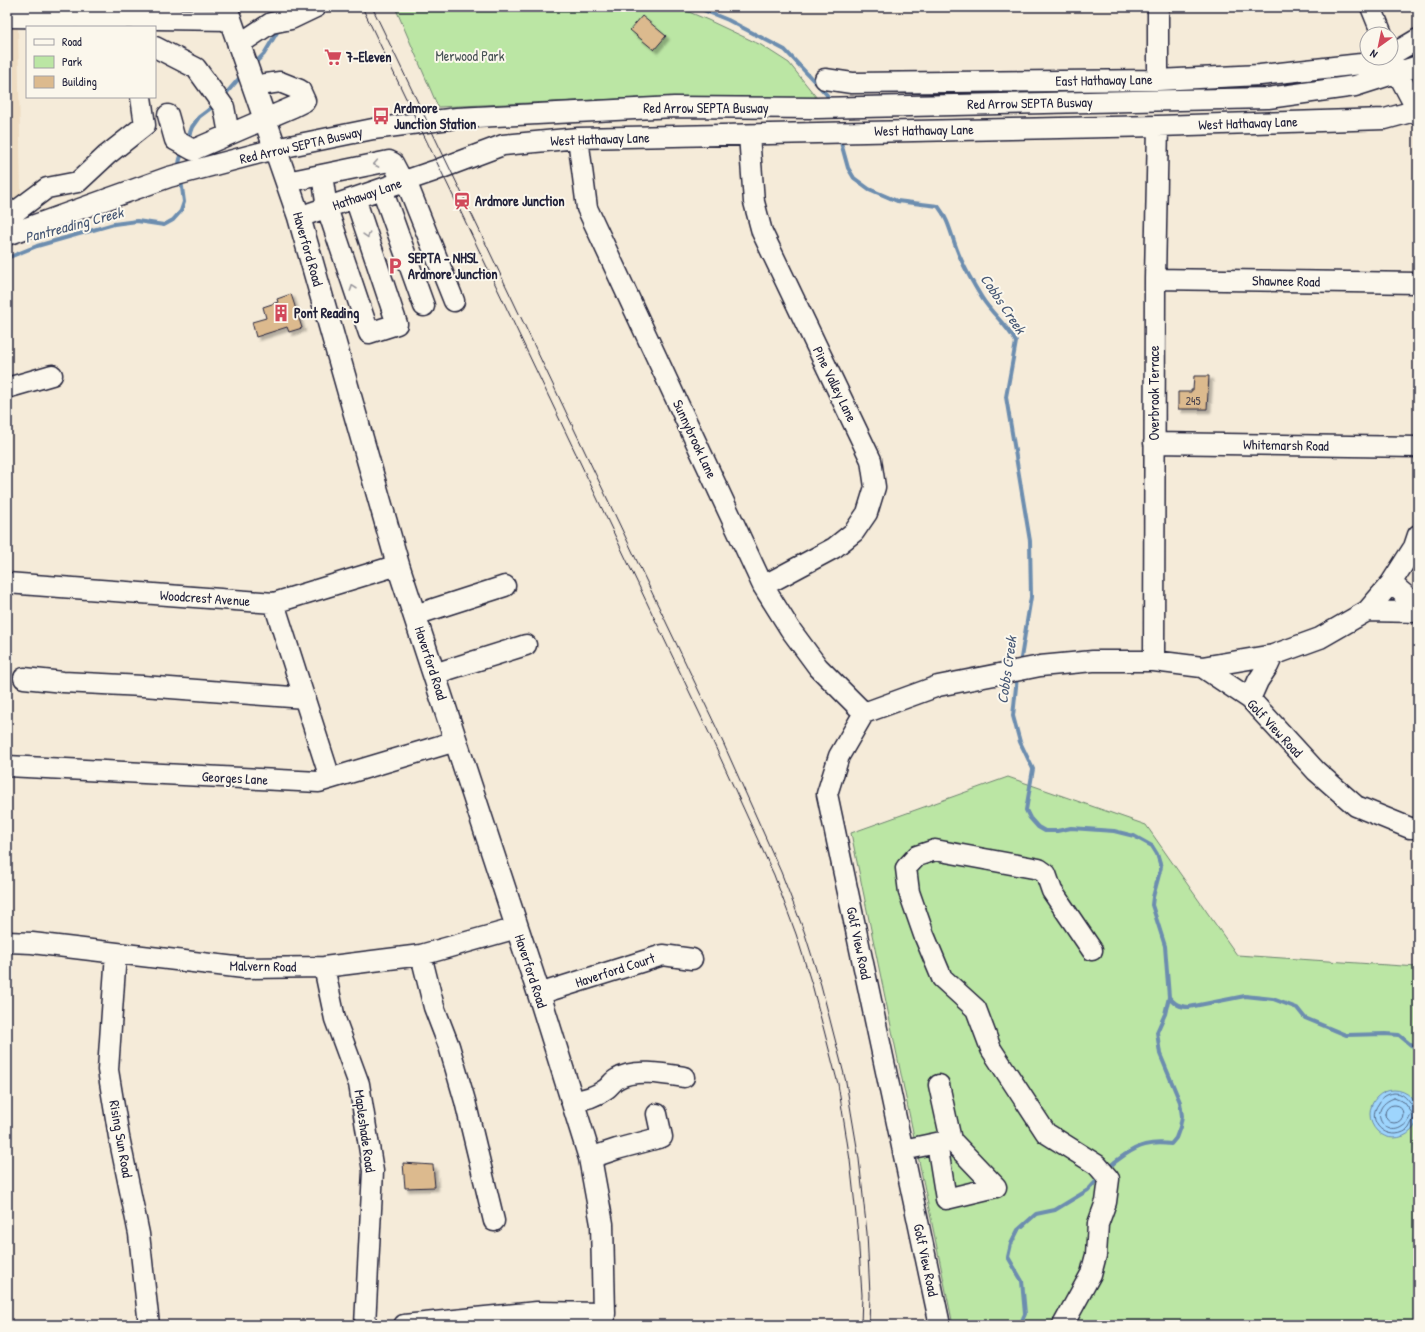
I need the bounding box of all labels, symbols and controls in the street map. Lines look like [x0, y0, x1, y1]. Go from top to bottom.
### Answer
legend [26, 26, 156, 98]
north arrow [1359, 26, 1399, 66]
text: Road [62, 33, 82, 50]
park label: Merwood Park [435, 46, 505, 65]
supermarket icon: 7-Eleven [323, 47, 343, 67]
place label: 7-Eleven [345, 47, 392, 66]
text: N [1367, 47, 1380, 62]
text: Park [62, 53, 82, 70]
street label: East Hathaway Lane [1055, 69, 1153, 91]
text: Building [62, 73, 97, 90]
street label: Red Arrow SEPTA Busway [967, 92, 1093, 114]
place label: Ardmore Junction Station [394, 98, 476, 133]
street label: Red Arrow SEPTA Busway [643, 98, 769, 118]
bus stop icon: Ardmore Junction Station [371, 106, 391, 126]
street label: West Hathaway Lane [1198, 111, 1299, 135]
street label: West Hathaway Lane [874, 119, 974, 141]
street label: Red Arrow SEPTA Busway [238, 121, 364, 169]
street label: West Hathaway Lane [550, 127, 651, 151]
one-way arrow [372, 160, 379, 168]
street label: Hathaway Lane [330, 173, 405, 215]
station icon: Ardmore Junction [452, 191, 472, 211]
place label: Ardmore Junction [475, 191, 565, 210]
water label: Pantreading Creek [22, 201, 127, 248]
street label: Haverford Road [289, 210, 328, 289]
one-way arrow [362, 231, 371, 238]
place label: SEPTA - NHSL Ardmore Junction [408, 248, 498, 283]
parking icon: SEPTA - NHSL Ardmore Junction [385, 256, 405, 276]
water label: Cobbs Creek [976, 270, 1032, 339]
street label: Shawnee Road [1252, 270, 1321, 291]
one-way arrow [350, 284, 358, 291]
building icon: Pont Reading [271, 303, 291, 323]
place label: Pont Reading [294, 303, 359, 324]
street label: Pine Valley Lane [808, 343, 862, 425]
street label: Overbrook Terrace [1144, 345, 1163, 441]
house number: 245 [1185, 392, 1201, 409]
street label: Sunnybrook Lane [668, 396, 722, 482]
street label: Whitemarsh Road [1243, 434, 1330, 455]
street label: Woodcrest Avenue [159, 585, 251, 610]
street label: Haverford Road [411, 624, 452, 703]
water label: Cobbs Creek [991, 633, 1022, 705]
street label: Golf View Road [1243, 694, 1308, 761]
street label: Georges Lane [201, 766, 269, 790]
street label: Golf View Road [843, 905, 877, 981]
street label: Haverford Road [511, 932, 552, 1011]
street label: Haverford Court [573, 948, 657, 991]
street label: Malvern Road [230, 955, 297, 976]
street label: Mapleshade Road [349, 1088, 381, 1174]
street label: Rising Sun Road [104, 1099, 138, 1180]
street label: Golf View Road [910, 1222, 944, 1298]

